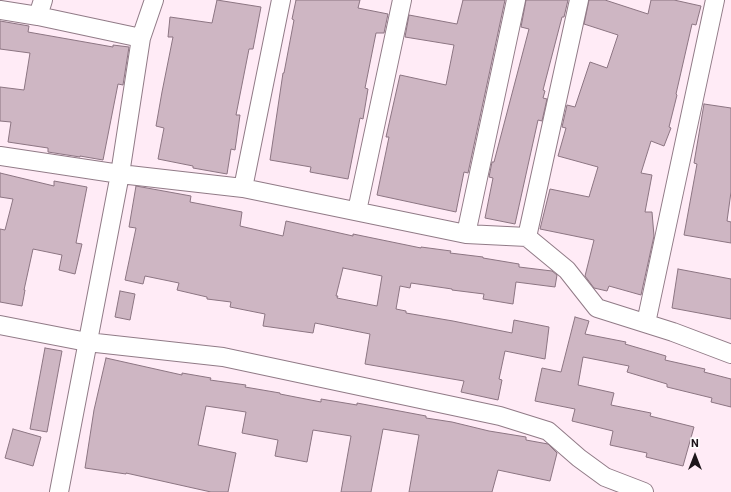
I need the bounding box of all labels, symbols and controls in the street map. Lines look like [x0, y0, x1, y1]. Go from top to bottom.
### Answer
north arrow [675, 436, 715, 476]
text: N [691, 437, 699, 450]

